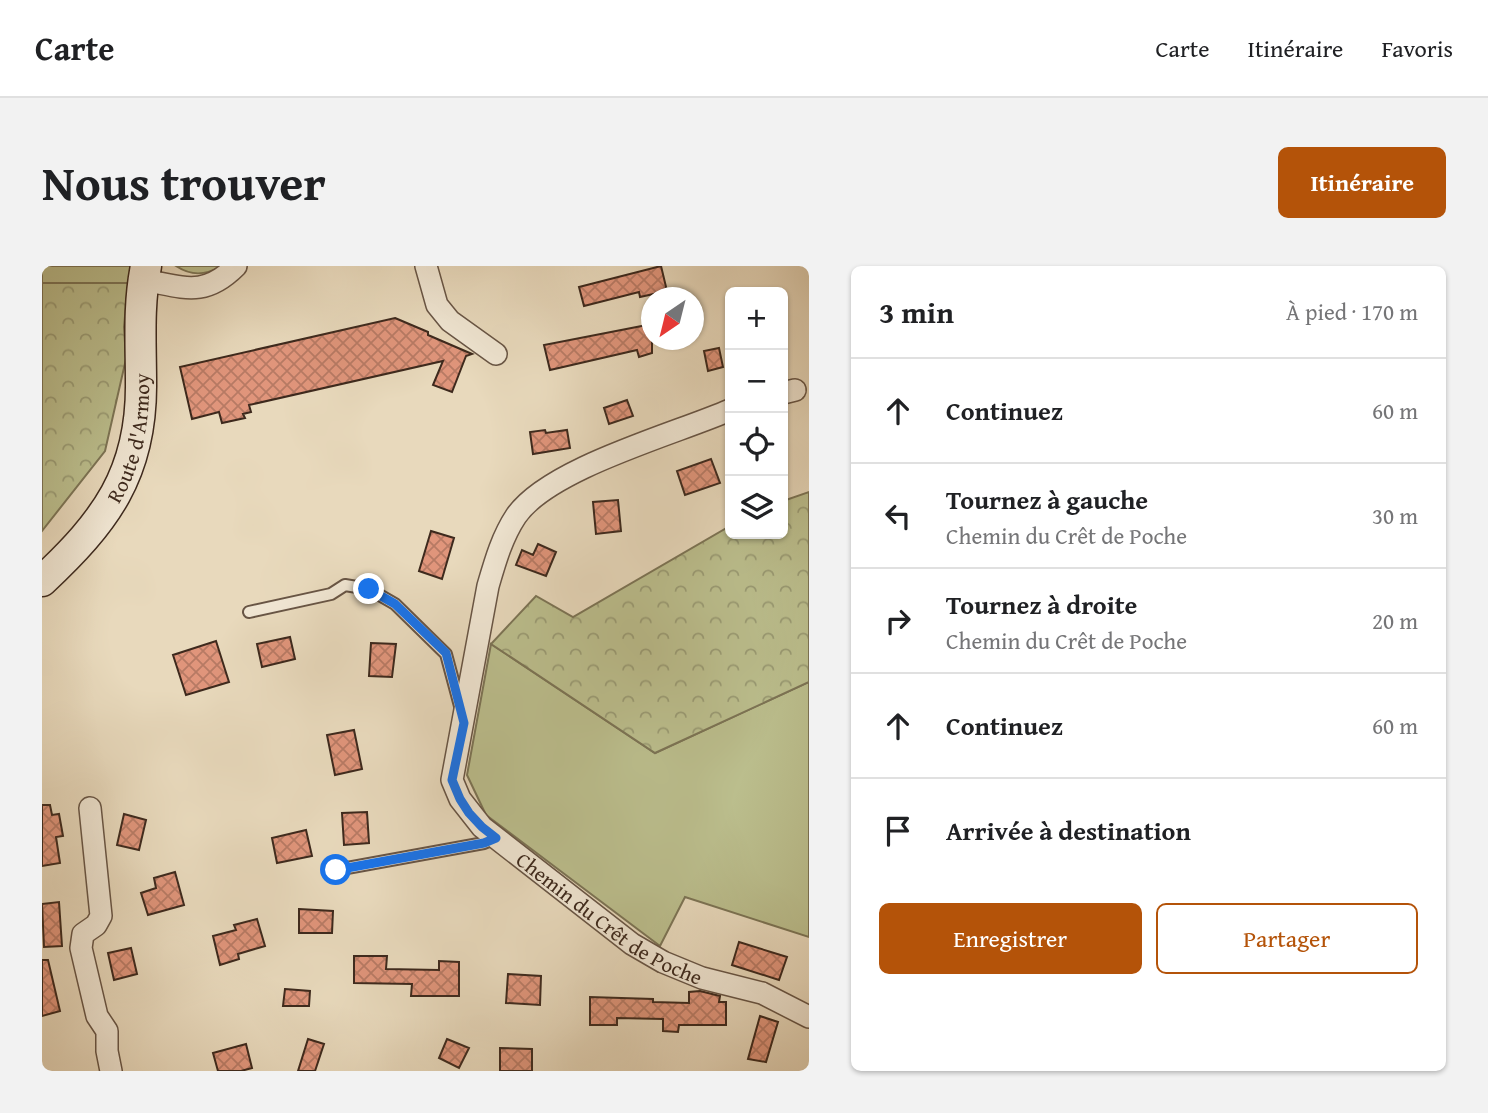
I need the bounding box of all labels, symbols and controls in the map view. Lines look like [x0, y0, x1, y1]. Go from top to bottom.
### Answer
text: Carte [35, 24, 114, 72]
text: Carte [1156, 31, 1210, 66]
text: Itinéraire [1248, 31, 1343, 66]
text: Favoris [1381, 31, 1453, 66]
text: Nous trouver [42, 146, 326, 218]
button: Itinéraire [1278, 147, 1446, 218]
north arrow [641, 287, 704, 350]
map controls [725, 287, 788, 539]
button: + [725, 287, 788, 350]
text: 3 min [879, 290, 954, 334]
text: À pied · 170 m [1286, 295, 1418, 328]
button: − [725, 350, 788, 413]
street label: Route d'Armoy [98, 373, 157, 508]
text: Continuez [946, 391, 1063, 430]
icon: ahead [879, 392, 917, 430]
text: 60 m [1372, 394, 1418, 427]
button: locate [725, 413, 788, 476]
button: layers [725, 476, 788, 539]
text: Tournez à gauche [946, 480, 1148, 519]
icon: left [879, 497, 917, 535]
text: 30 m [1372, 499, 1418, 532]
text: Chemin du Crêt de Poche [946, 519, 1187, 552]
route end [353, 573, 384, 604]
text: Tournez à droite [946, 585, 1137, 624]
icon: right [879, 602, 917, 640]
text: 20 m [1372, 604, 1418, 637]
text: Chemin du Crêt de Poche [946, 624, 1187, 657]
text: Continuez [946, 706, 1063, 745]
icon: ahead [879, 707, 917, 745]
text: 60 m [1372, 709, 1418, 742]
text: Arrivée à destination [946, 811, 1191, 850]
icon: arrive [879, 812, 917, 850]
street label: Chemin du Crêt de Poche [510, 844, 707, 992]
route start [320, 854, 351, 885]
button: Enregistrer [879, 903, 1142, 974]
button: Partager [1156, 903, 1418, 974]

